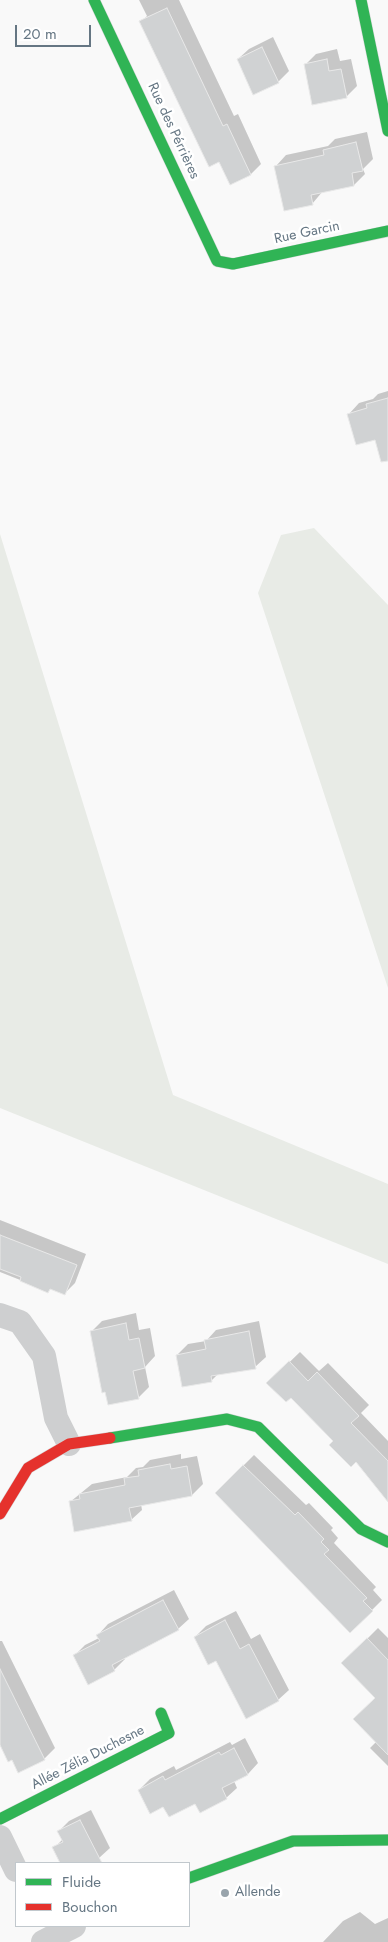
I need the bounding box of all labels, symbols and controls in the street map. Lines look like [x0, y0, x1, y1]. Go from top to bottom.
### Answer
scale bar [18, 15, 94, 47]
text: 20 m [23, 23, 57, 45]
street label: Rue des Pérrières [143, 80, 203, 182]
street label: Rue Garcin [273, 218, 341, 248]
street label: Allée Zélia Duchesne [29, 1722, 147, 1794]
legend [15, 1862, 190, 1927]
text: Fluide [62, 1871, 101, 1893]
place label: Allende [235, 1885, 280, 1901]
marker: Allende [219, 1887, 231, 1899]
text: Bouchon [62, 1896, 118, 1918]

